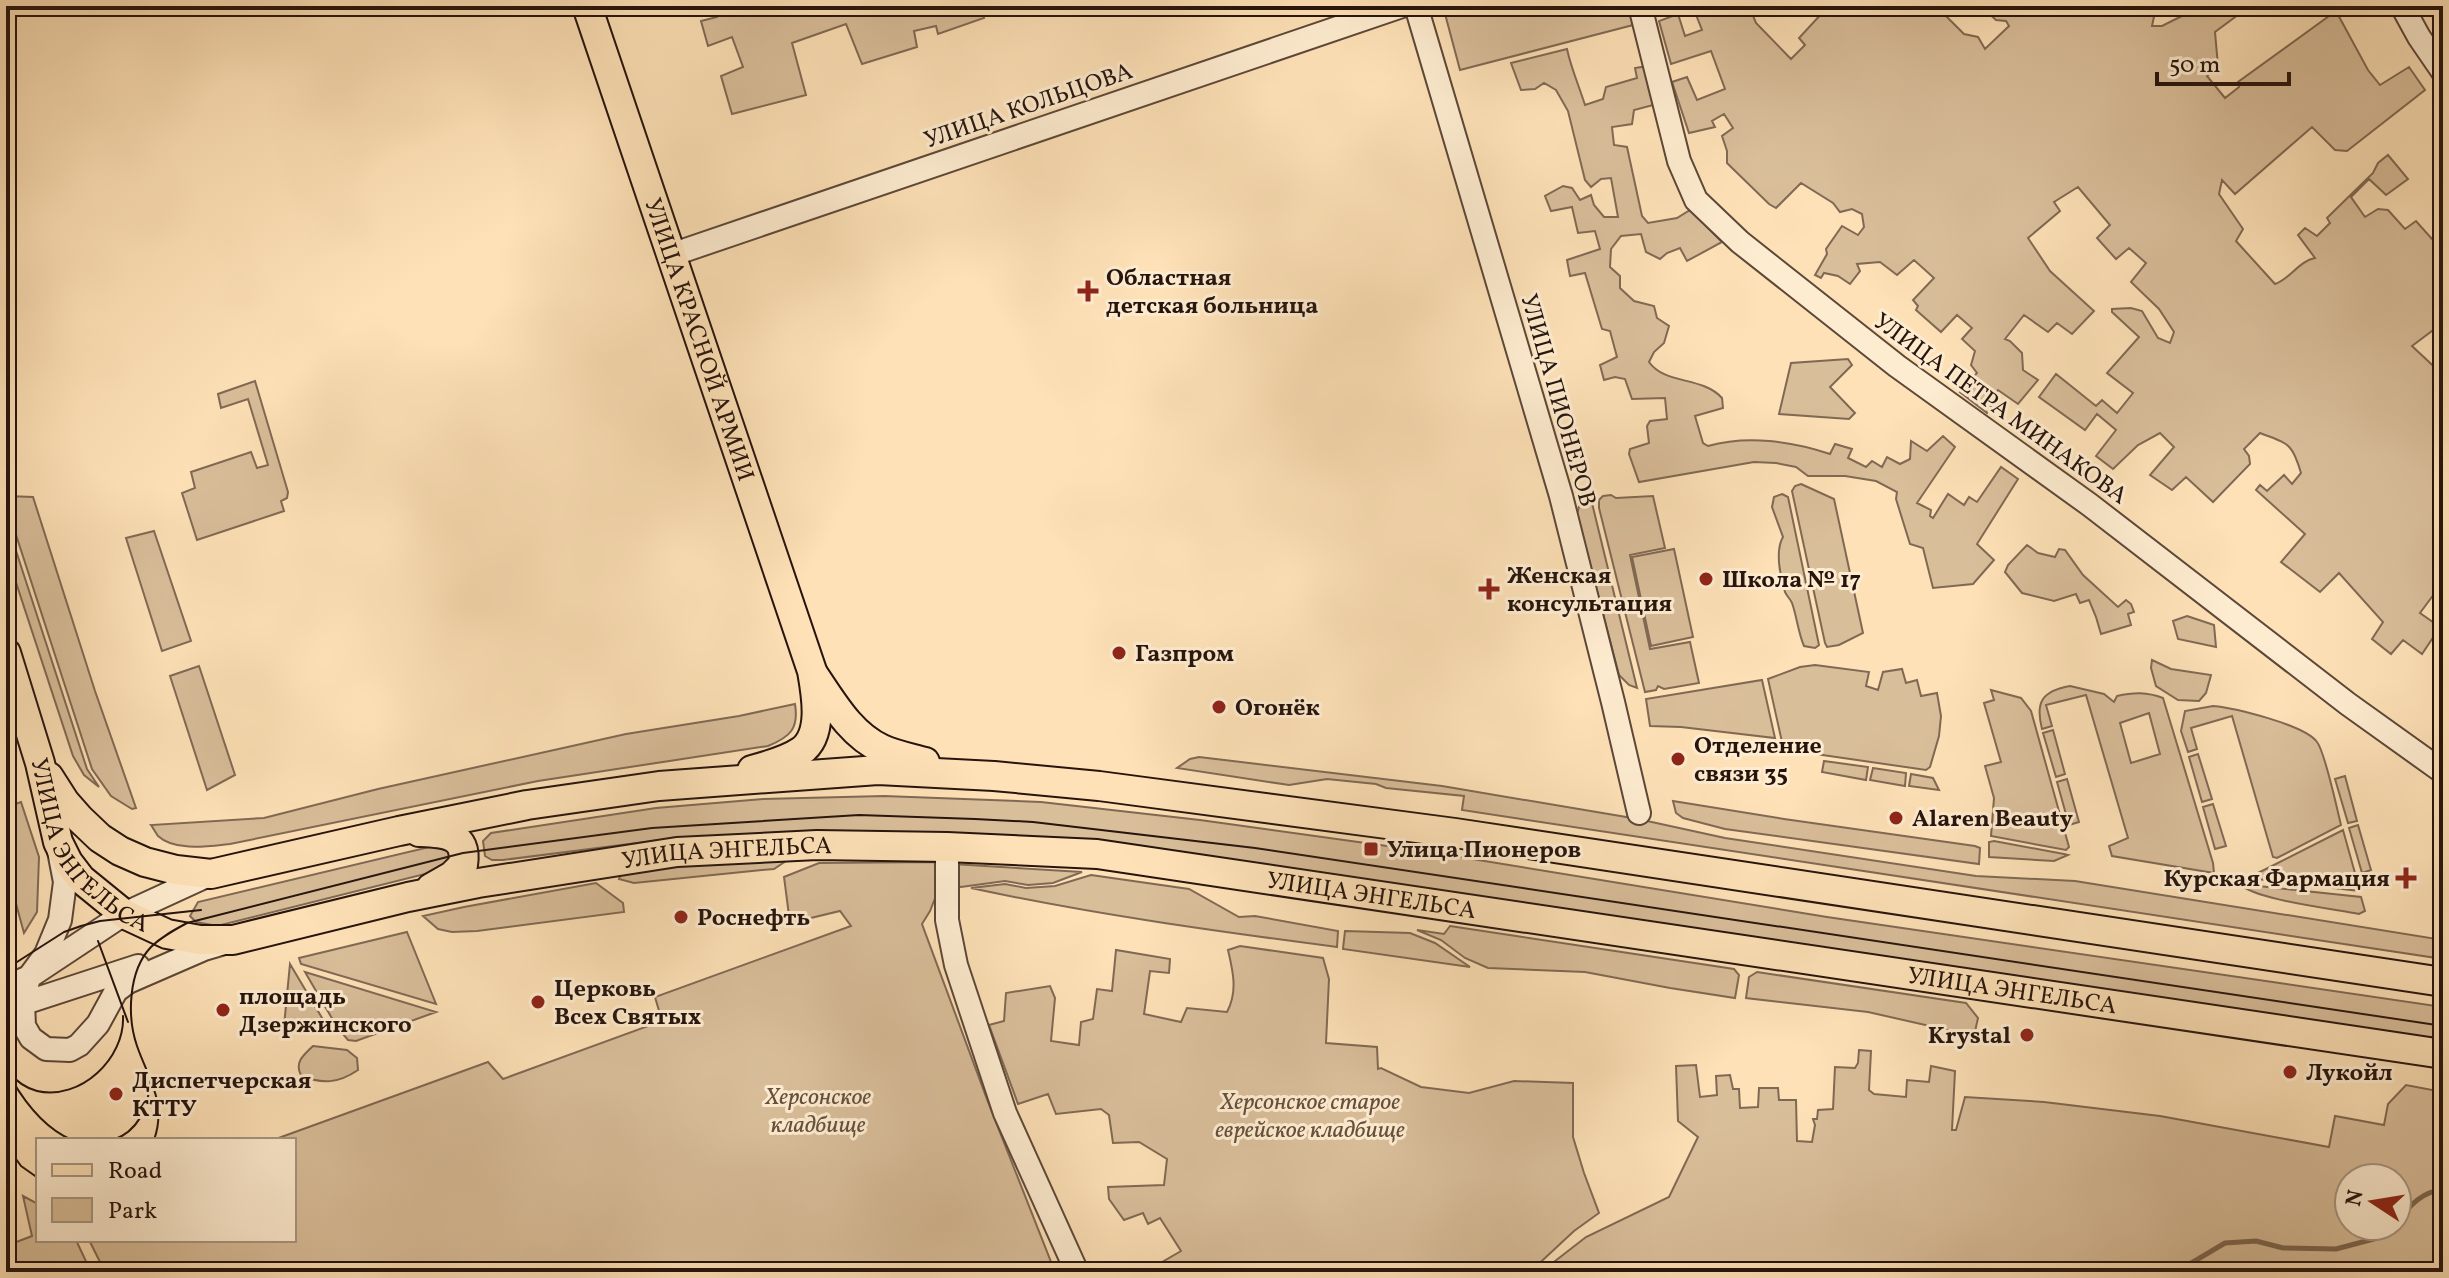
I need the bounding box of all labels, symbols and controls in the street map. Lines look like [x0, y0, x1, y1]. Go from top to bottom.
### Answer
scale bar [2157, 36, 2289, 86]
text: 50 m [2169, 49, 2221, 83]
street label: УЛИЦА КОЛЬЦОВА [920, 55, 1138, 159]
street label: УЛИЦА КРАСНОЙ АРМИИ [634, 194, 762, 486]
place label: Областная детская больница [1106, 262, 1318, 324]
marker: Областная детская больница [1077, 280, 1099, 302]
street label: УЛИЦА ПИОНЕРОВ [1510, 290, 1604, 511]
street label: УЛИЦА ПЕТРА МИНАКОВА [1866, 306, 2134, 514]
place label: Женская консультация [1507, 560, 1672, 622]
place label: Школа № 17 [1722, 564, 1861, 598]
marker: Школа № 17 [1697, 570, 1715, 588]
marker: Женская консультация [1478, 578, 1500, 600]
place label: Газпром [1135, 638, 1234, 672]
marker: Газпром [1110, 644, 1128, 662]
place label: Огонёк [1235, 692, 1320, 726]
marker: Огонёк [1210, 698, 1228, 716]
place label: Отделение связи 35 [1694, 730, 1822, 792]
marker: Отделение связи 35 [1669, 750, 1687, 768]
street label: УЛИЦА ЭНГЕЛЬСА [20, 755, 154, 942]
place label: Alaren Beauty [1912, 803, 2074, 837]
marker: Alaren Beauty [1887, 809, 1905, 827]
street label: УЛИЦА ЭНГЕЛЬСА [619, 830, 832, 879]
place label: Улица Пионеров [1387, 834, 1581, 868]
marker: Улица Пионеров [1362, 840, 1380, 858]
place label: Курская Фармация [2163, 863, 2390, 897]
street label: УЛИЦА ЭНГЕЛЬСА [1264, 864, 1478, 929]
marker: Курская Фармация [2397, 869, 2415, 887]
place label: Роснефть [697, 902, 810, 936]
marker: Роснефть [672, 908, 690, 926]
street label: УЛИЦА ЭНГЕЛЬСА [1905, 960, 2119, 1024]
place label: Церковь Всех Святых [554, 973, 701, 1035]
place label: площадь Дзержинского [239, 981, 412, 1043]
marker: Церковь Всех Святых [529, 993, 547, 1011]
marker: площадь Дзержинского [214, 1001, 232, 1019]
place label: Krystal [1928, 1020, 2011, 1054]
marker: Krystal [2018, 1026, 2036, 1044]
place label: Лукойл [2306, 1057, 2393, 1091]
marker: Лукойл [2281, 1063, 2299, 1081]
place label: Диспетчерская КТТУ [132, 1065, 311, 1127]
park label: Херсонское кладбище [764, 1081, 871, 1143]
marker: Диспетчерская КТТУ [107, 1085, 125, 1103]
park label: Херсонское старое еврейское кладбище [1215, 1086, 1405, 1148]
legend [36, 1138, 296, 1242]
text: Road [108, 1155, 162, 1189]
north arrow [2333, 1162, 2413, 1242]
text: N [2339, 1187, 2373, 1209]
text: Park [108, 1195, 157, 1229]

